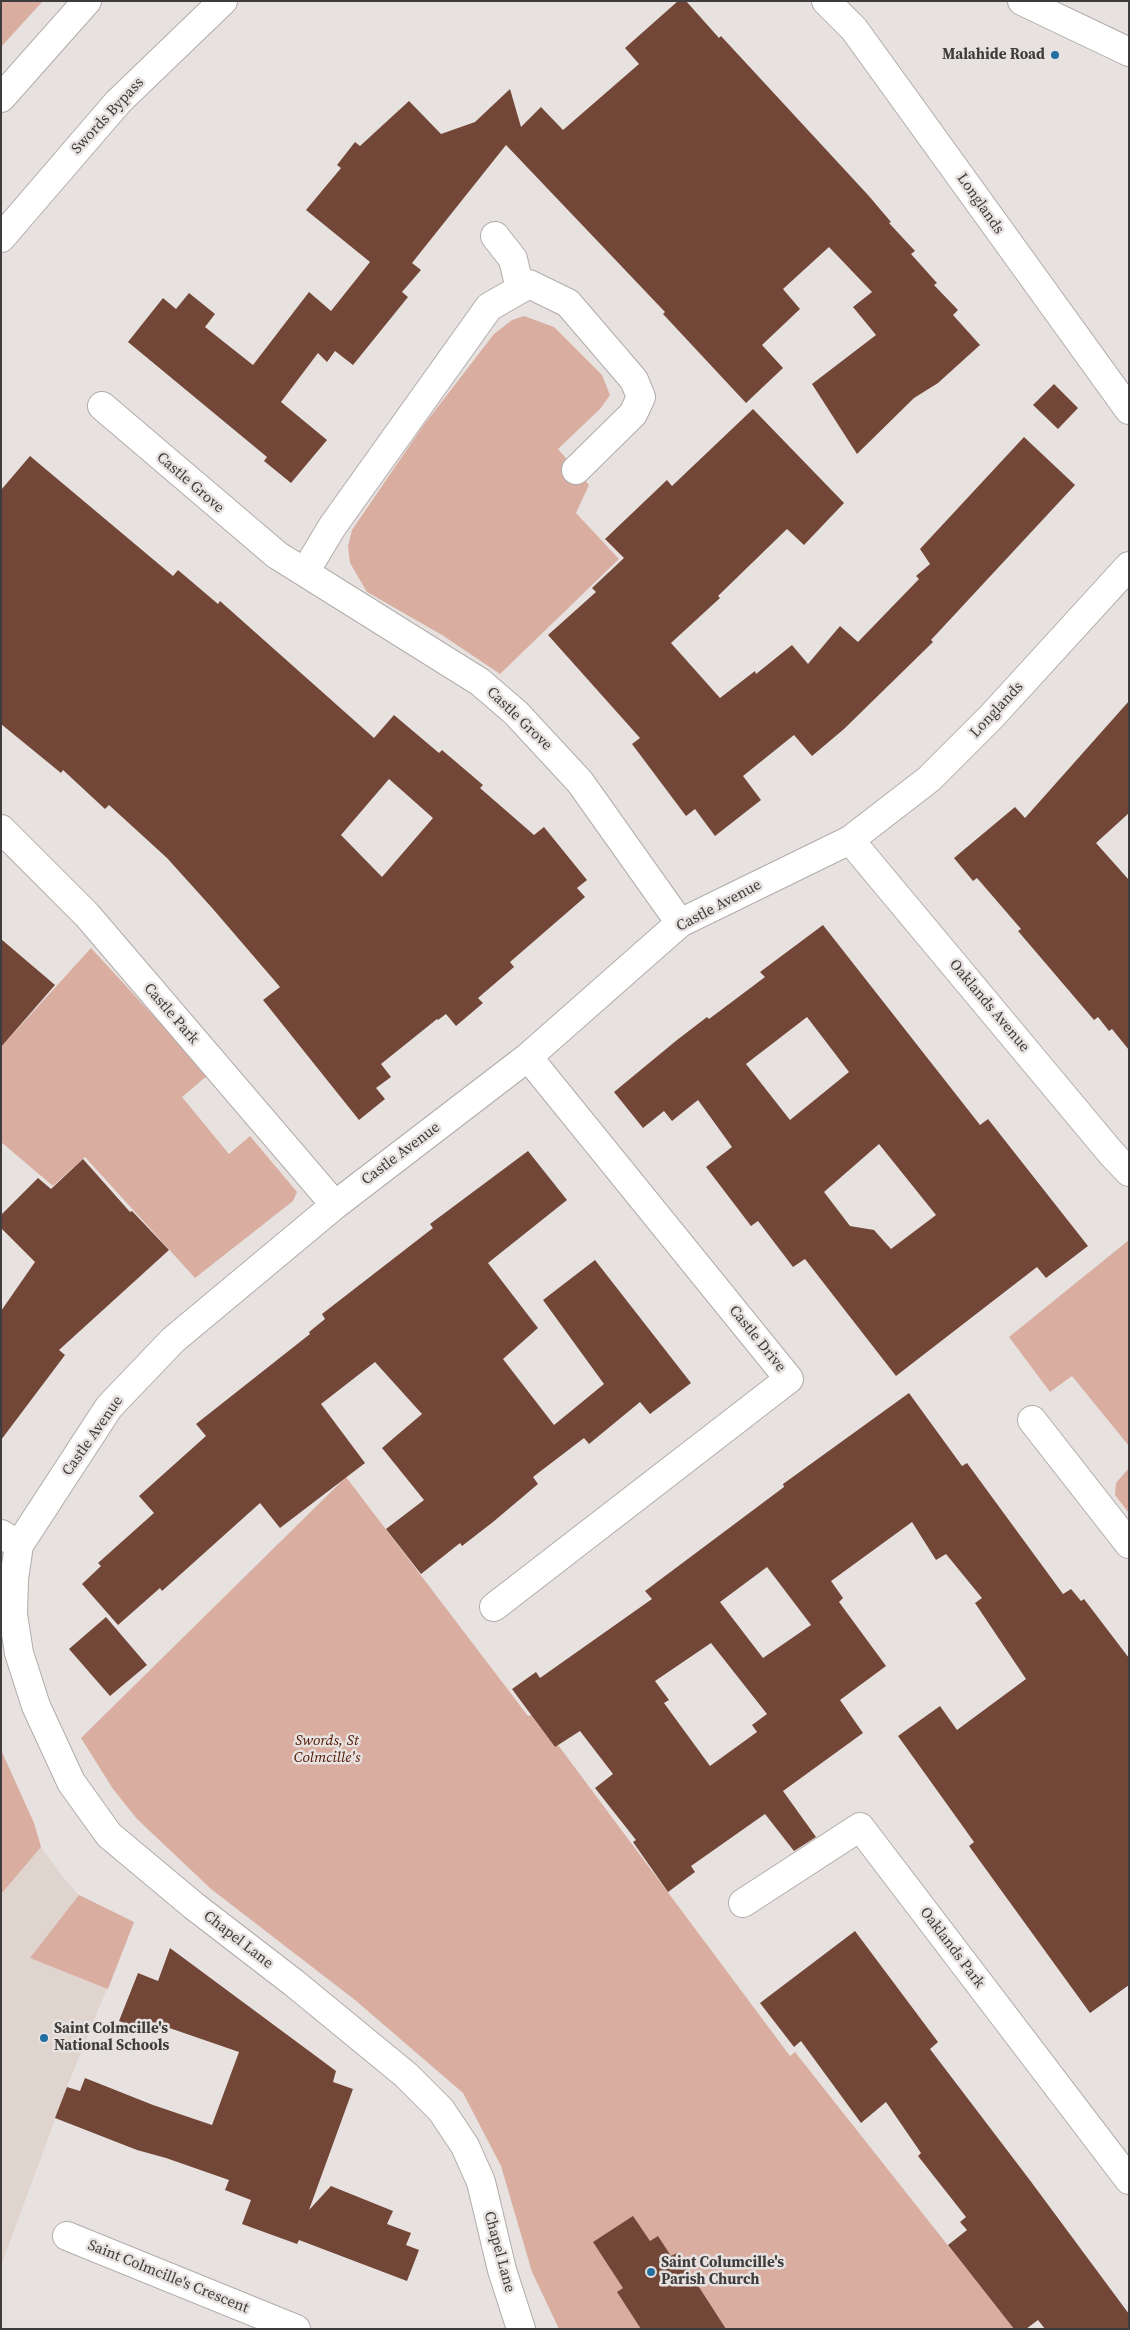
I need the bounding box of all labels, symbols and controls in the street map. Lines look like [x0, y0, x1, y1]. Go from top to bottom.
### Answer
place label: Malahide Road [942, 46, 1045, 64]
marker: Malahide Road [1049, 49, 1061, 61]
street label: Swords Bypass [68, 74, 148, 158]
street label: Longlands [953, 170, 1007, 238]
street label: Castle Grove [153, 449, 227, 517]
street label: Longlands [967, 678, 1027, 742]
street label: Castle Grove [483, 683, 555, 755]
street label: Castle Avenue [674, 876, 764, 936]
street label: Oaklands Avenue [945, 956, 1033, 1056]
street label: Castle Park [140, 980, 202, 1048]
street label: Castle Avenue [358, 1119, 444, 1189]
street label: Castle Drive [725, 1302, 789, 1376]
street label: Castle Avenue [59, 1393, 127, 1479]
park label: Swords, St Colmcille's [294, 1732, 360, 1767]
street label: Oaklands Park [916, 1904, 988, 1992]
street label: Chapel Lane [200, 1907, 276, 1973]
place label: Saint Colmcille's National Schools [54, 2020, 169, 2055]
marker: Saint Colmcille's National Schools [38, 2032, 50, 2044]
street label: Chapel Lane [480, 2209, 518, 2295]
street label: Saint Colmcille's Crescent [85, 2236, 251, 2318]
place label: Saint Columcille's Parish Church [661, 2254, 784, 2289]
marker: Saint Columcille's Parish Church [645, 2266, 657, 2278]

